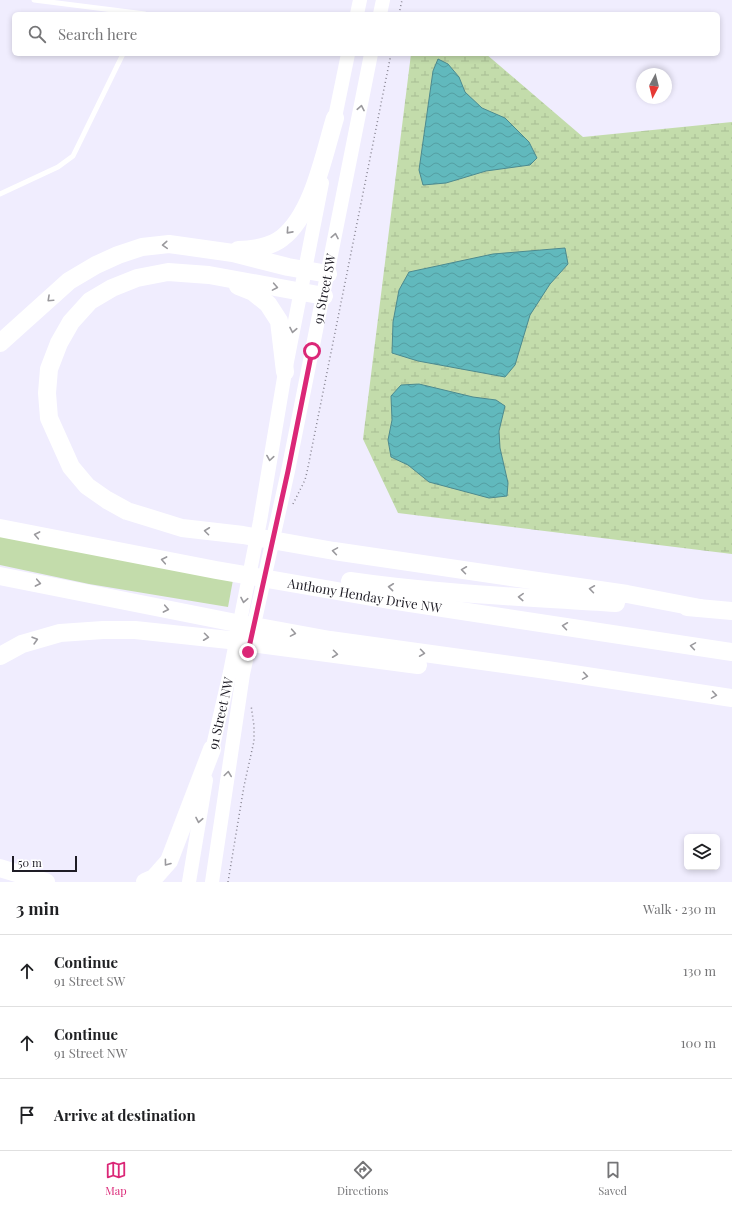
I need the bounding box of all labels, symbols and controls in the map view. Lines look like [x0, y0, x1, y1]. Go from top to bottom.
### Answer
search box [12, 12, 720, 56]
icon: search [26, 23, 48, 45]
text: Search here [58, 24, 137, 44]
north arrow [636, 68, 672, 104]
one-way arrow [356, 105, 365, 111]
one-way arrow [286, 226, 293, 234]
one-way arrow [331, 232, 339, 239]
one-way arrow [162, 240, 168, 249]
street label: 91 Street SW [308, 252, 339, 325]
one-way arrow [272, 283, 278, 291]
one-way arrow [47, 294, 55, 302]
one-way arrow [290, 327, 298, 333]
route start [303, 342, 321, 360]
one-way arrow [266, 455, 275, 461]
one-way arrow [204, 527, 210, 536]
one-way arrow [33, 532, 40, 540]
one-way arrow [332, 547, 338, 556]
one-way arrow [161, 556, 167, 564]
one-way arrow [461, 566, 467, 575]
street label: Anthony Henday Drive NW [286, 573, 443, 616]
one-way arrow [35, 579, 41, 587]
one-way arrow [388, 583, 394, 592]
one-way arrow [589, 585, 595, 594]
one-way arrow [518, 593, 524, 602]
one-way arrow [241, 597, 249, 603]
one-way arrow [163, 604, 169, 613]
one-way arrow [562, 622, 568, 631]
one-way arrow [290, 628, 297, 637]
one-way arrow [203, 632, 209, 641]
one-way arrow [32, 636, 39, 645]
one-way arrow [690, 642, 697, 651]
route end [239, 643, 257, 661]
one-way arrow [419, 648, 425, 657]
one-way arrow [332, 649, 338, 658]
one-way arrow [582, 671, 588, 680]
street label: 91 Street NW [204, 675, 237, 751]
one-way arrow [711, 690, 717, 699]
one-way arrow [223, 771, 232, 777]
one-way arrow [195, 816, 204, 823]
map controls [684, 834, 720, 870]
button: layers [684, 834, 720, 870]
scale bar [12, 854, 77, 873]
text: 50 m [18, 855, 42, 870]
one-way arrow [164, 859, 172, 866]
text: 3 min [16, 897, 59, 919]
text: Walk · 230 m [643, 900, 716, 917]
text: Continue [54, 952, 118, 972]
icon: ahead [16, 960, 38, 982]
text: 130 m [683, 962, 716, 979]
text: 91 Street SW [54, 972, 125, 989]
text: Continue [54, 1024, 118, 1044]
icon: ahead [16, 1032, 38, 1054]
text: 100 m [681, 1034, 716, 1051]
text: 91 Street NW [54, 1044, 128, 1061]
icon: arrive [16, 1104, 38, 1126]
text: Arrive at destination [54, 1105, 196, 1125]
tab: Map [105, 1159, 127, 1198]
tab: Directions [337, 1159, 388, 1198]
tab: Saved [598, 1159, 627, 1198]

